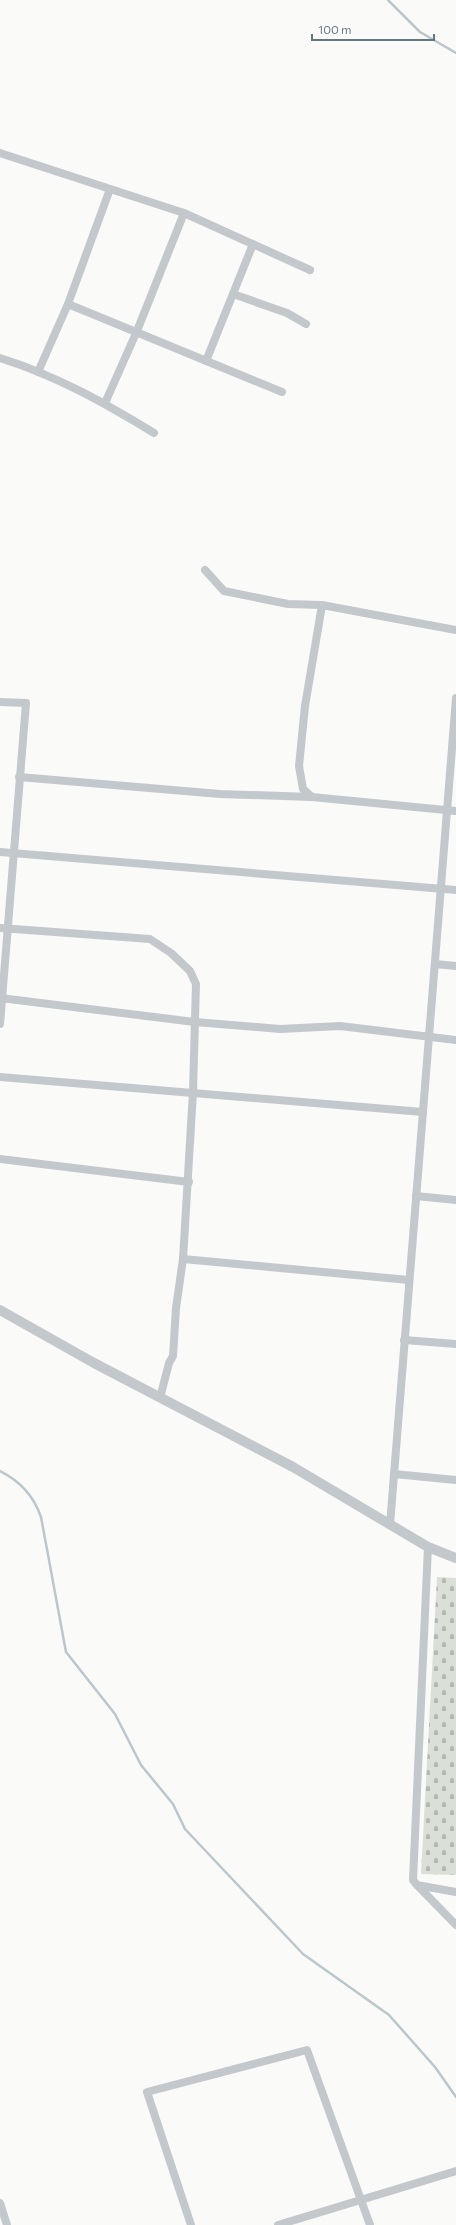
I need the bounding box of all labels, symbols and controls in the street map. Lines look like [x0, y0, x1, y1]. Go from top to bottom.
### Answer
scale bar [312, 16, 434, 42]
text: 100 m [318, 22, 352, 36]

